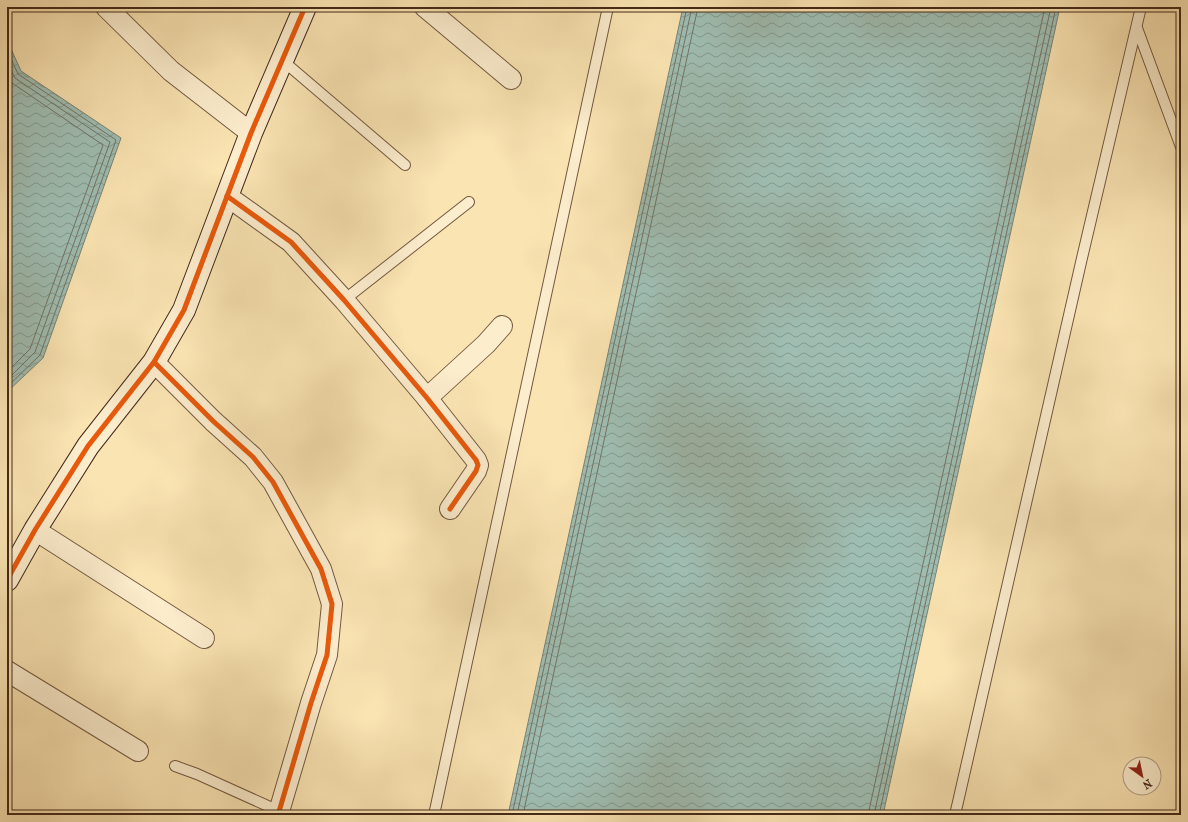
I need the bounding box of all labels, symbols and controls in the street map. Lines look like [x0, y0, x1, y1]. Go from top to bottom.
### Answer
north arrow [1122, 756, 1162, 796]
text: N [1140, 776, 1154, 792]

